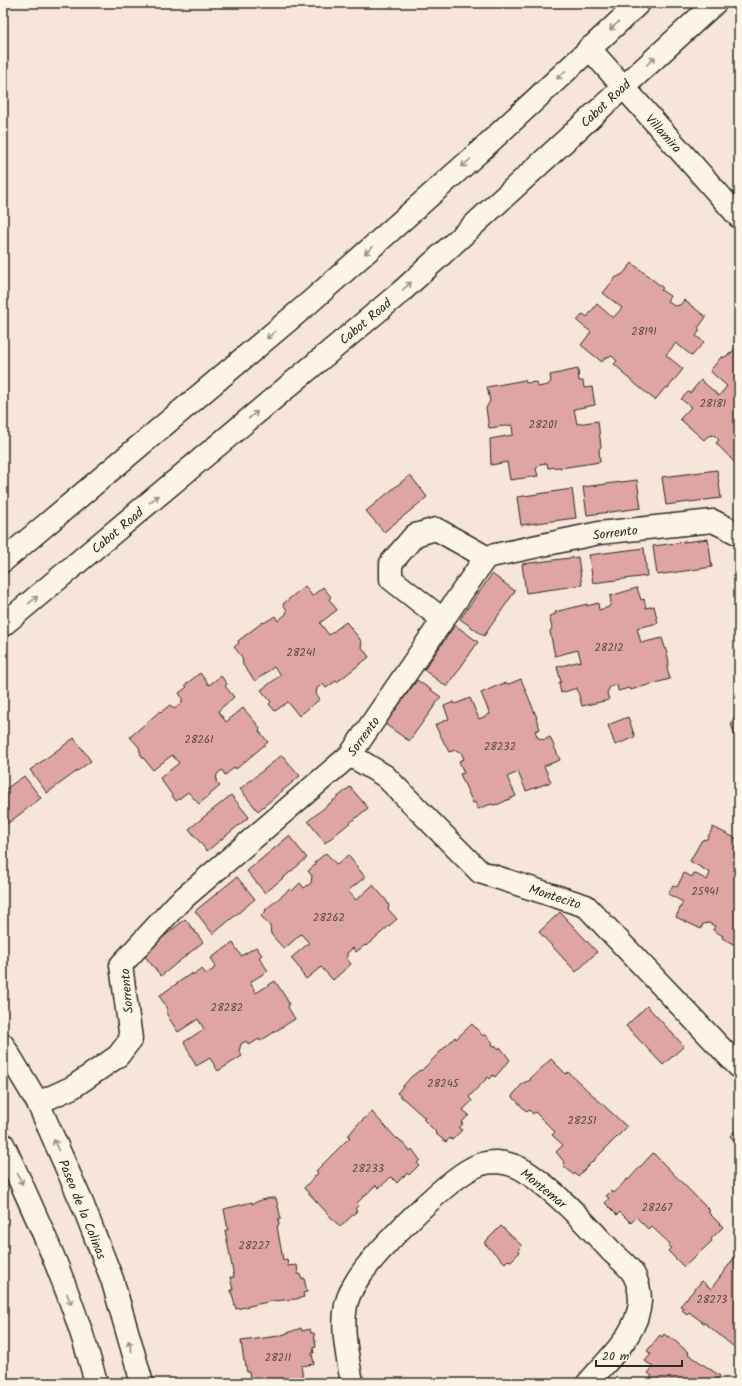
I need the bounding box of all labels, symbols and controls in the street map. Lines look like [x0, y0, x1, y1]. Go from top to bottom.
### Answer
one-way arrow [609, 21, 619, 30]
one-way arrow [646, 56, 656, 66]
one-way arrow [556, 70, 566, 80]
street label: Cabot Road [576, 75, 637, 133]
street label: Villamira [640, 110, 686, 158]
one-way arrow [460, 159, 471, 168]
one-way arrow [363, 245, 374, 254]
one-way arrow [401, 282, 412, 291]
street label: Cabot Road [335, 294, 397, 350]
house number: 28191 [631, 323, 657, 341]
one-way arrow [265, 331, 276, 340]
house number: 28181 [700, 395, 726, 413]
one-way arrow [248, 411, 259, 420]
house number: 28201 [529, 416, 557, 434]
one-way arrow [148, 494, 159, 503]
street label: Cabot Road [87, 503, 149, 559]
street label: Sorrento [592, 520, 639, 547]
one-way arrow [28, 596, 38, 605]
house number: 28212 [594, 639, 624, 657]
house number: 28241 [287, 644, 315, 662]
street label: Sorrento [342, 712, 386, 761]
house number: 28261 [185, 731, 213, 749]
house number: 28232 [484, 738, 516, 756]
street label: Montecito [526, 879, 583, 916]
house number: 25941 [691, 883, 719, 901]
house number: 28262 [313, 909, 345, 927]
street label: Sorrento [115, 967, 140, 1014]
house number: 28282 [211, 999, 243, 1017]
house number: 28245 [427, 1075, 460, 1093]
house number: 28251 [568, 1112, 596, 1130]
one-way arrow [52, 1140, 60, 1152]
street label: Paseo de la Colinas [52, 1156, 111, 1263]
house number: 28233 [352, 1160, 384, 1178]
street label: Montemar [515, 1164, 571, 1215]
one-way arrow [17, 1173, 24, 1185]
house number: 28267 [642, 1199, 673, 1217]
house number: 28227 [239, 1237, 270, 1255]
house number: 28273 [697, 1291, 727, 1309]
one-way arrow [66, 1293, 74, 1305]
one-way arrow [126, 1340, 134, 1352]
scale bar [596, 1342, 682, 1368]
text: 20 m [602, 1347, 630, 1366]
house number: 28211 [265, 1349, 291, 1367]

